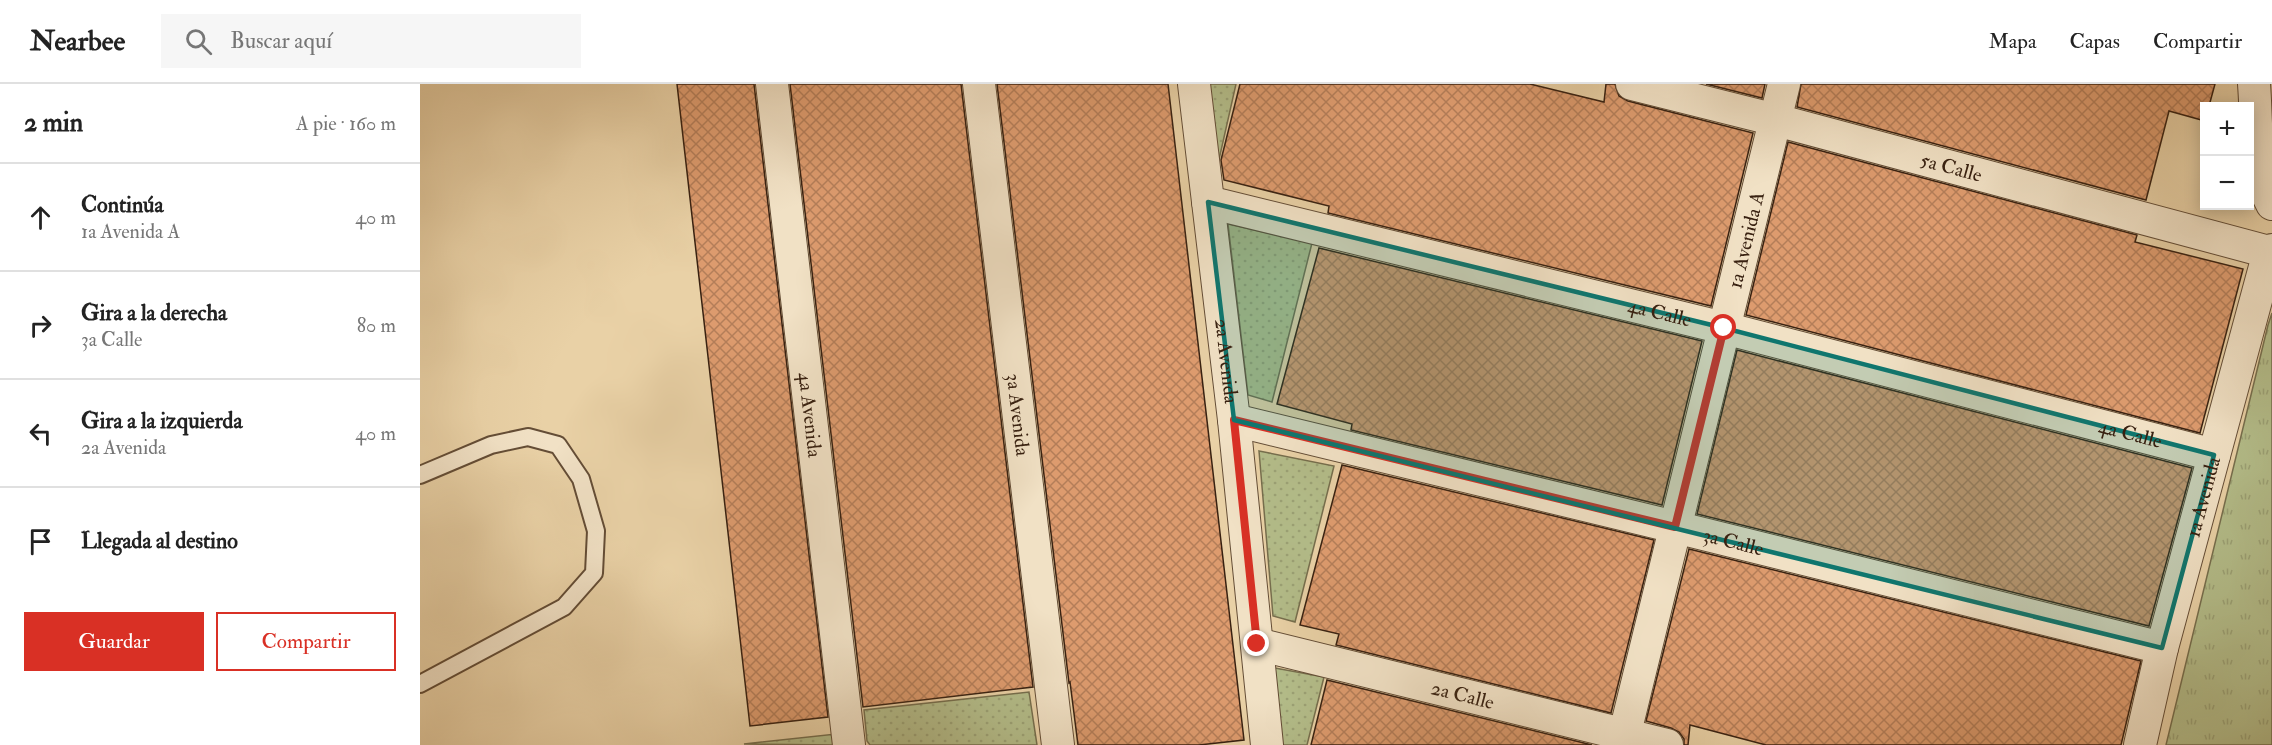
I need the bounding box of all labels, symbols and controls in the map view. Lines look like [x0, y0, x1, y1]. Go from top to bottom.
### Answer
search box [161, 14, 581, 68]
text: Nearbee [30, 24, 125, 59]
icon: search [182, 25, 215, 58]
text: Buscar aquí [230, 27, 332, 55]
text: Mapa [1989, 28, 2037, 55]
text: Capas [2070, 28, 2120, 55]
text: Compartir [2153, 28, 2242, 55]
map controls [2200, 102, 2254, 210]
button: + [2200, 102, 2254, 156]
text: 2 min [24, 107, 83, 139]
text: A pie · 160 m [296, 111, 396, 136]
street label: 5a Calle [1918, 147, 1985, 187]
button: − [2200, 156, 2254, 210]
street label: 1a Avenida A [1722, 189, 1770, 291]
text: Continúa [81, 191, 164, 219]
icon: ahead [24, 201, 57, 234]
text: 40 m [355, 205, 396, 230]
text: 1a Avenida A [81, 219, 180, 244]
street label: 4a Calle [1625, 293, 1694, 332]
text: Gira a la derecha [81, 299, 227, 327]
icon: right [24, 309, 57, 342]
text: 80 m [357, 313, 396, 338]
route start [1710, 314, 1736, 340]
street label: 2a Avenida [1210, 317, 1245, 406]
text: 3a Calle [81, 327, 142, 352]
street label: 4a Avenida [793, 371, 828, 460]
street label: 3a Avenida [1001, 372, 1036, 458]
text: Gira a la izquierda [81, 407, 242, 435]
street label: 4a Calle [2096, 413, 2165, 454]
icon: left [24, 417, 57, 450]
text: 40 m [355, 421, 396, 446]
text: 2a Avenida [81, 435, 166, 460]
street label: 1a Avenida [2180, 453, 2226, 540]
street label: 3a Calle [1701, 522, 1766, 561]
icon: arrive [24, 525, 57, 558]
text: Llegada al destino [81, 527, 238, 555]
button: Guardar [24, 612, 204, 671]
button: Compartir [216, 612, 396, 671]
route end [1243, 630, 1269, 656]
street label: 2a Calle [1429, 675, 1497, 714]

